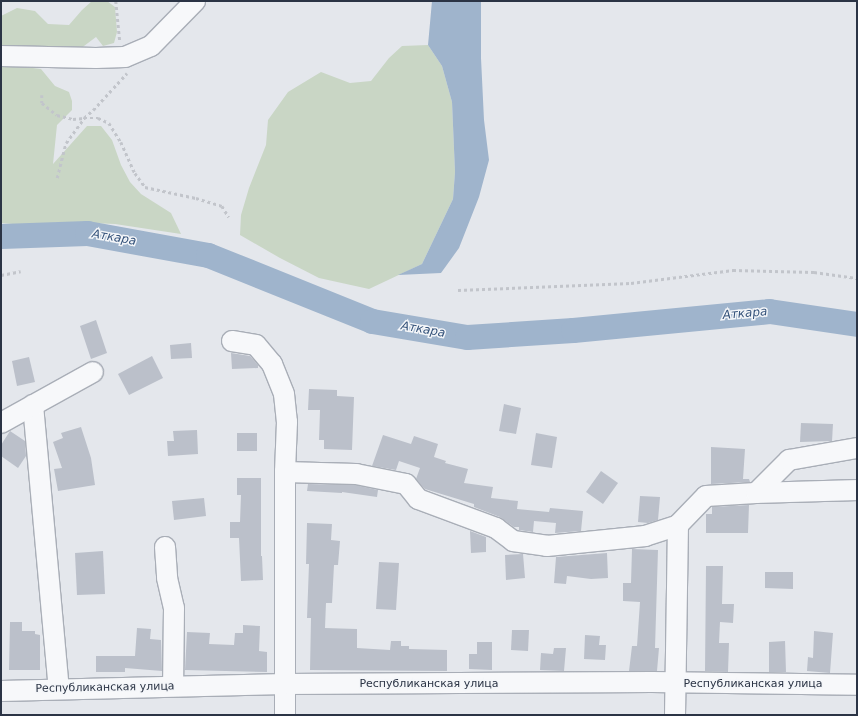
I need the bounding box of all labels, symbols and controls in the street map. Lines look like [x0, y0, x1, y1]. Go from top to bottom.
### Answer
water label: Аткара [91, 227, 137, 249]
water label: Аткара [722, 305, 768, 323]
water label: Аткара [400, 319, 446, 341]
street label: Республиканская улица [359, 677, 499, 691]
street label: Республиканская улица [683, 677, 823, 691]
street label: Республиканская улица [35, 680, 175, 696]

